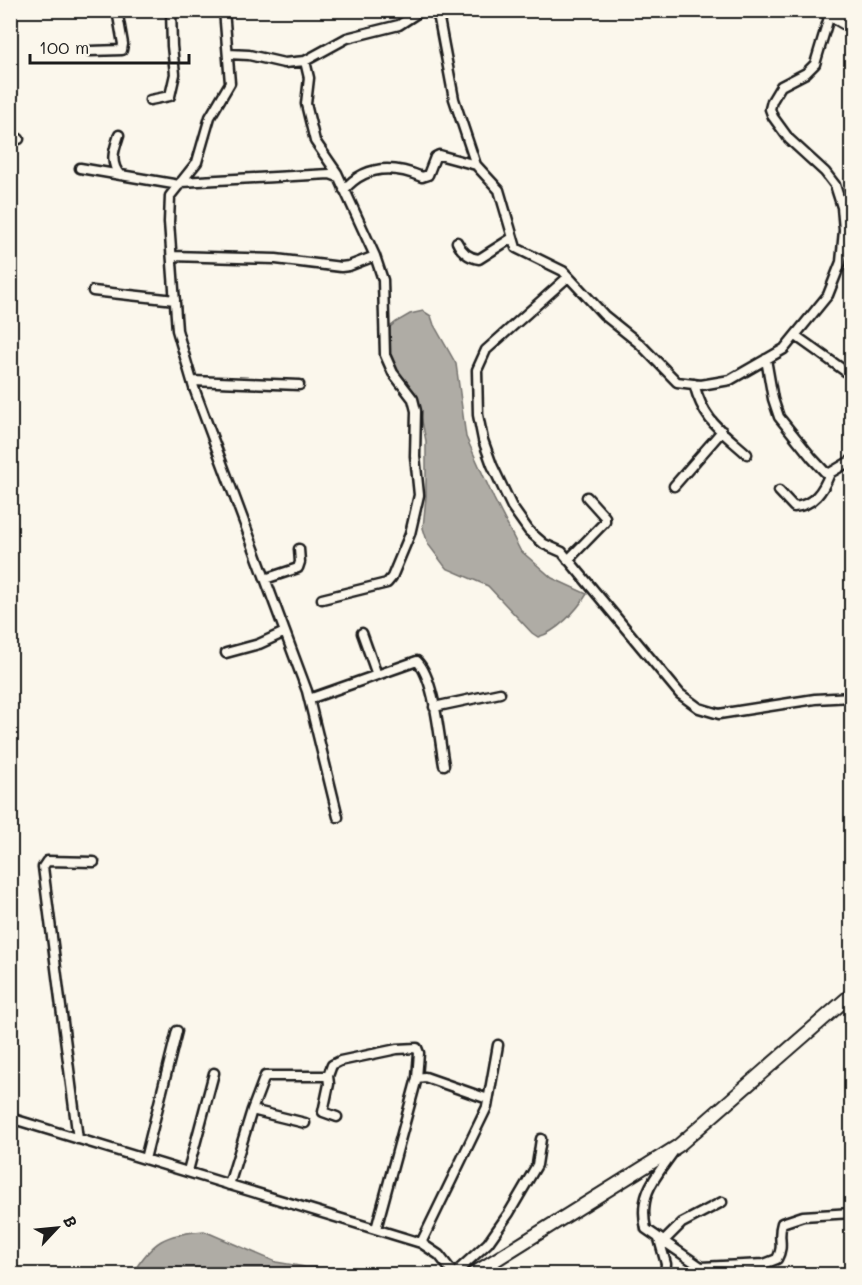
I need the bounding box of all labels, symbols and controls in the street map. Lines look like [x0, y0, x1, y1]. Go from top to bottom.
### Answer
scale bar [30, 27, 189, 65]
text: 100 m [39, 35, 89, 59]
north arrow [27, 1198, 87, 1258]
text: B [59, 1212, 83, 1231]

